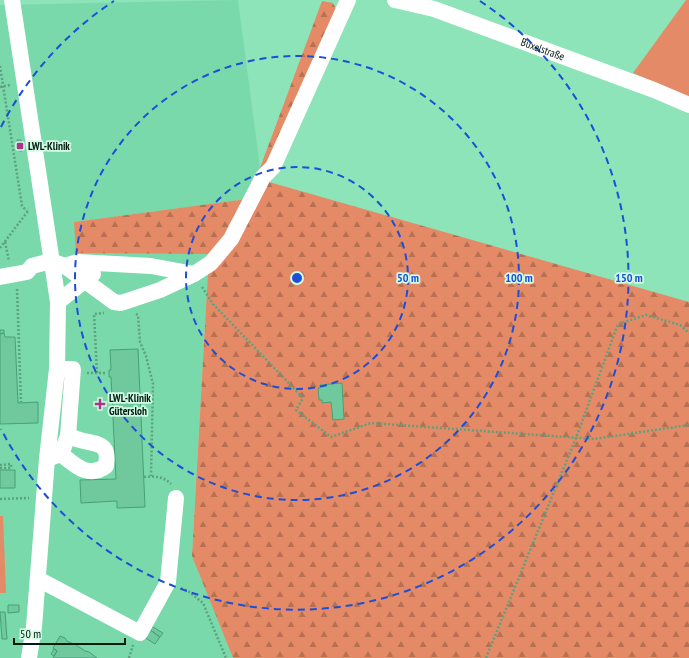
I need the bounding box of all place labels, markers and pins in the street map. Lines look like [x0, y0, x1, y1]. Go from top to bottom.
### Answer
place label: LWL-Klinik [28, 139, 70, 153]
marker: LWL-Klinik [15, 141, 25, 151]
centre of rings [290, 271, 304, 285]
place label: LWL-Klinik Gütersloh [109, 391, 151, 418]
marker: LWL-Klinik Gütersloh [94, 398, 106, 410]

